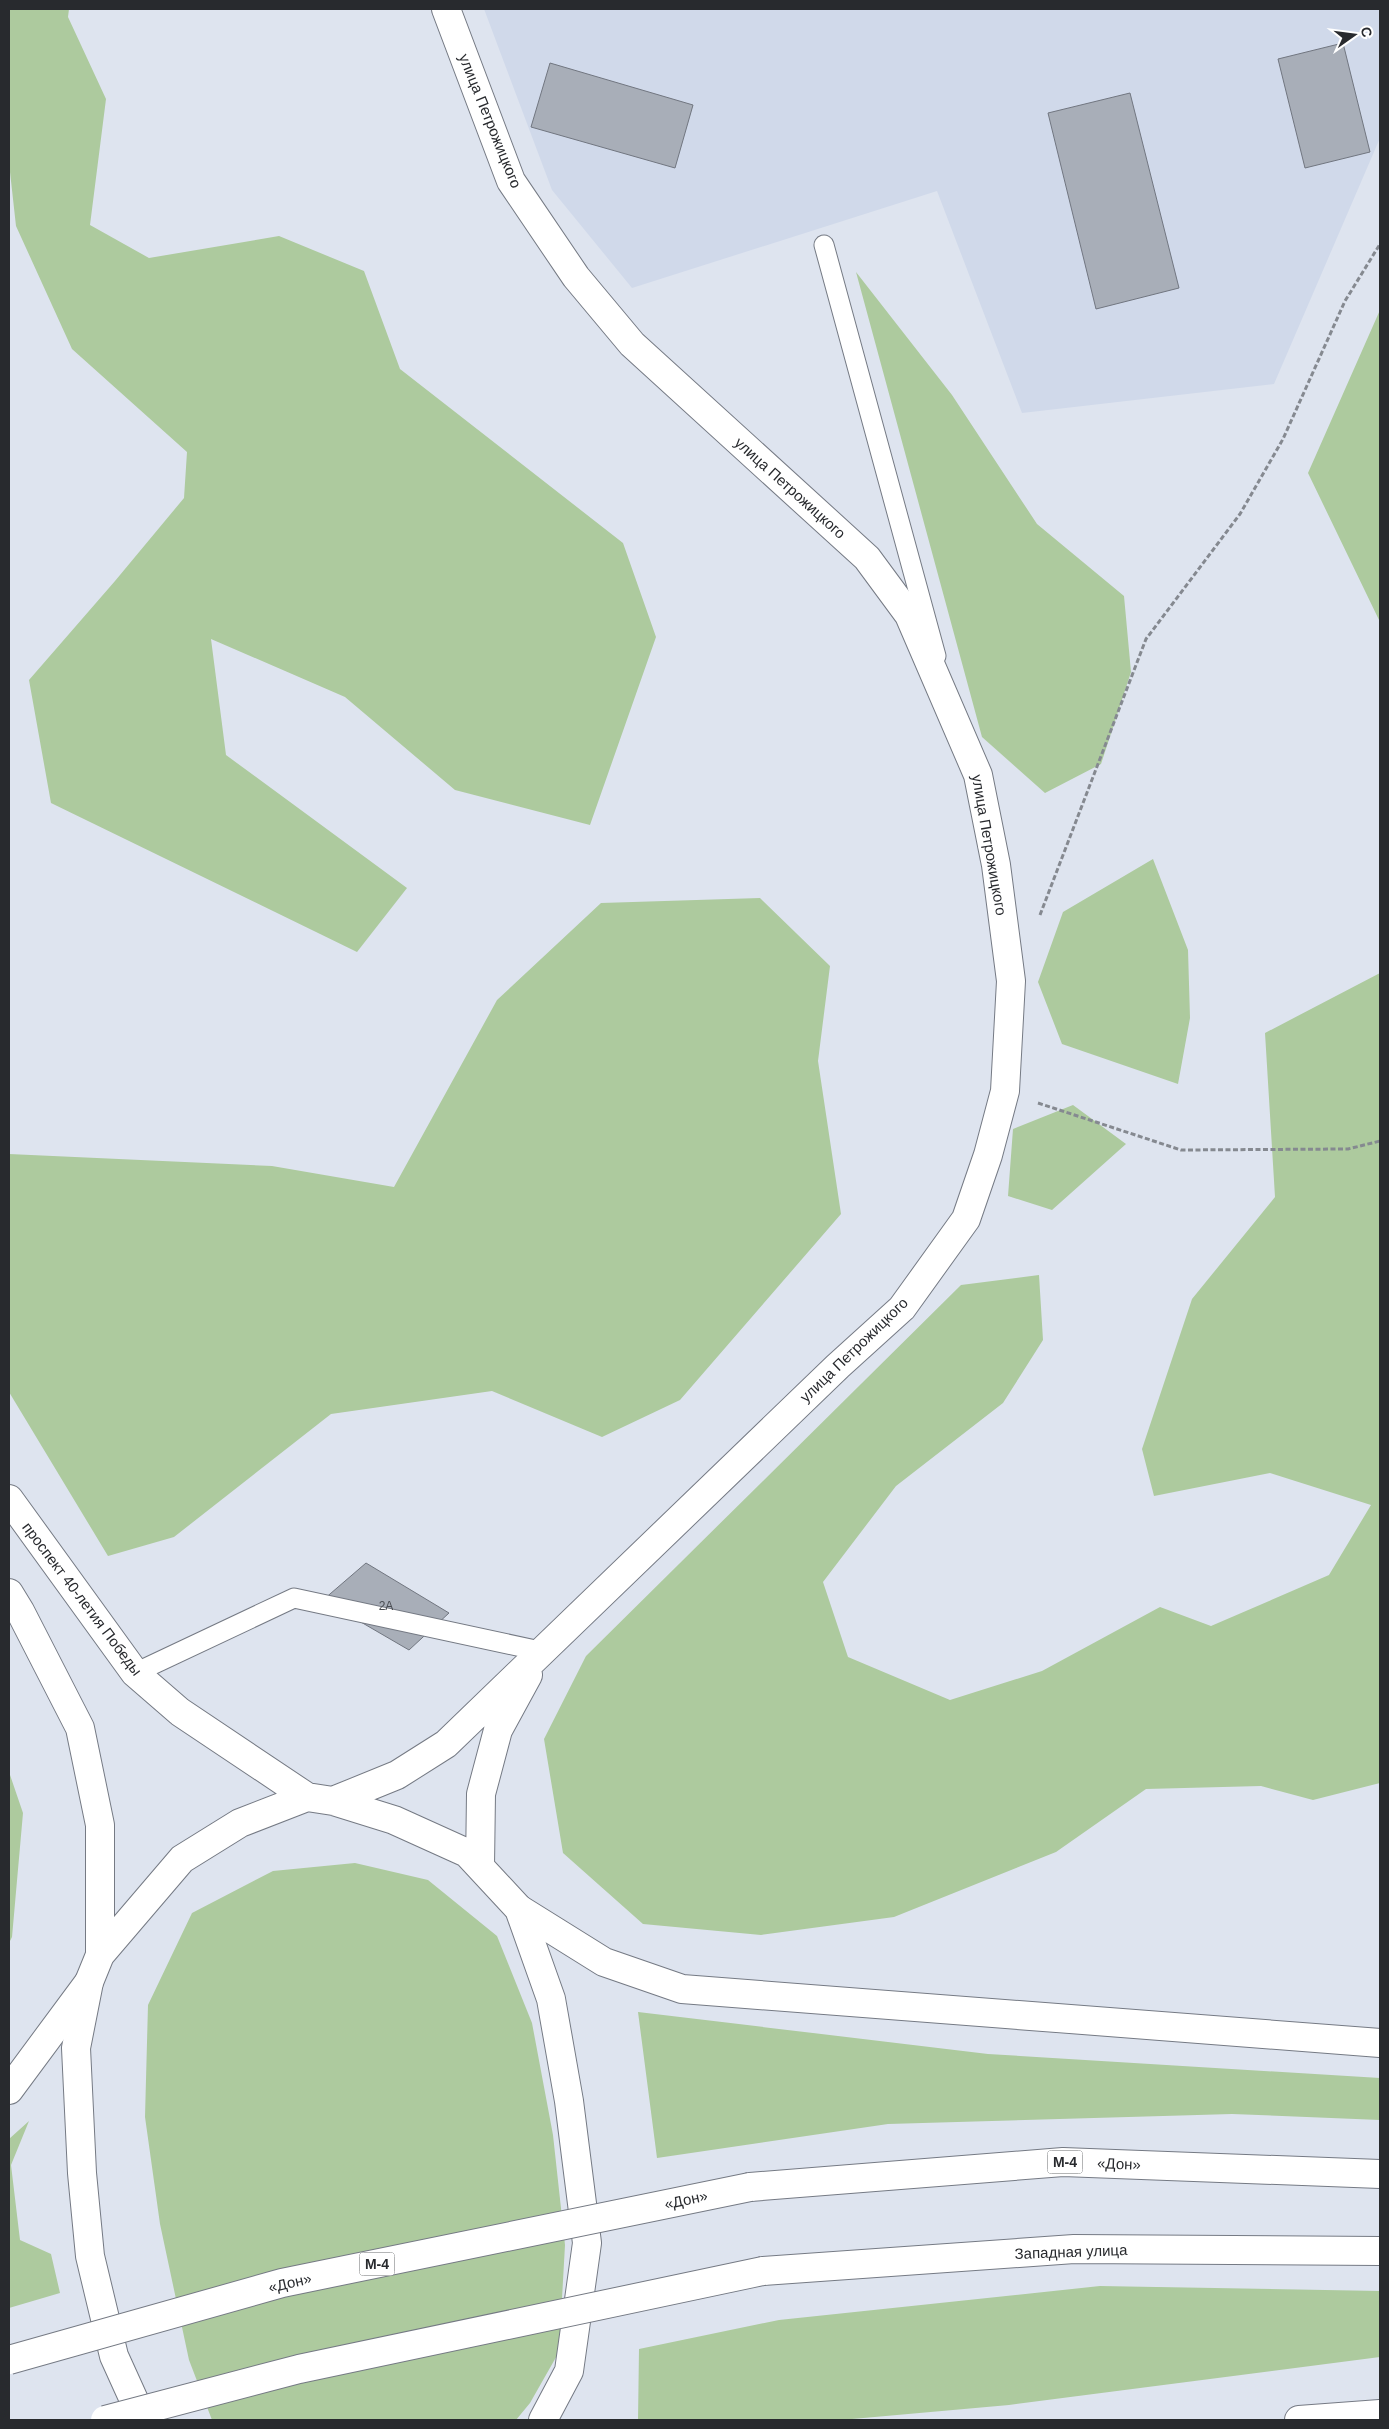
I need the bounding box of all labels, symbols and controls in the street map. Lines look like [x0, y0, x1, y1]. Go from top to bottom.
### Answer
north arrow [1329, 10, 1379, 60]
text: С [1358, 25, 1376, 39]
street label: улица Петрожицкого [456, 51, 525, 190]
street label: улица Петрожицкого [732, 433, 849, 542]
street label: улица Петрожицкого [969, 773, 1010, 917]
street label: улица Петрожицкого [796, 1294, 911, 1405]
street label: проспект 40-летия Победы [19, 1519, 146, 1679]
house number: 2А [379, 1599, 393, 1613]
road number: М-4 [1048, 2150, 1082, 2174]
street label: «Дон» [1097, 2154, 1141, 2173]
street label: «Дон» [663, 2187, 709, 2212]
street label: Западная улица [1014, 2241, 1128, 2262]
road number: М-4 [360, 2252, 394, 2276]
street label: «Дон» [267, 2269, 313, 2296]

